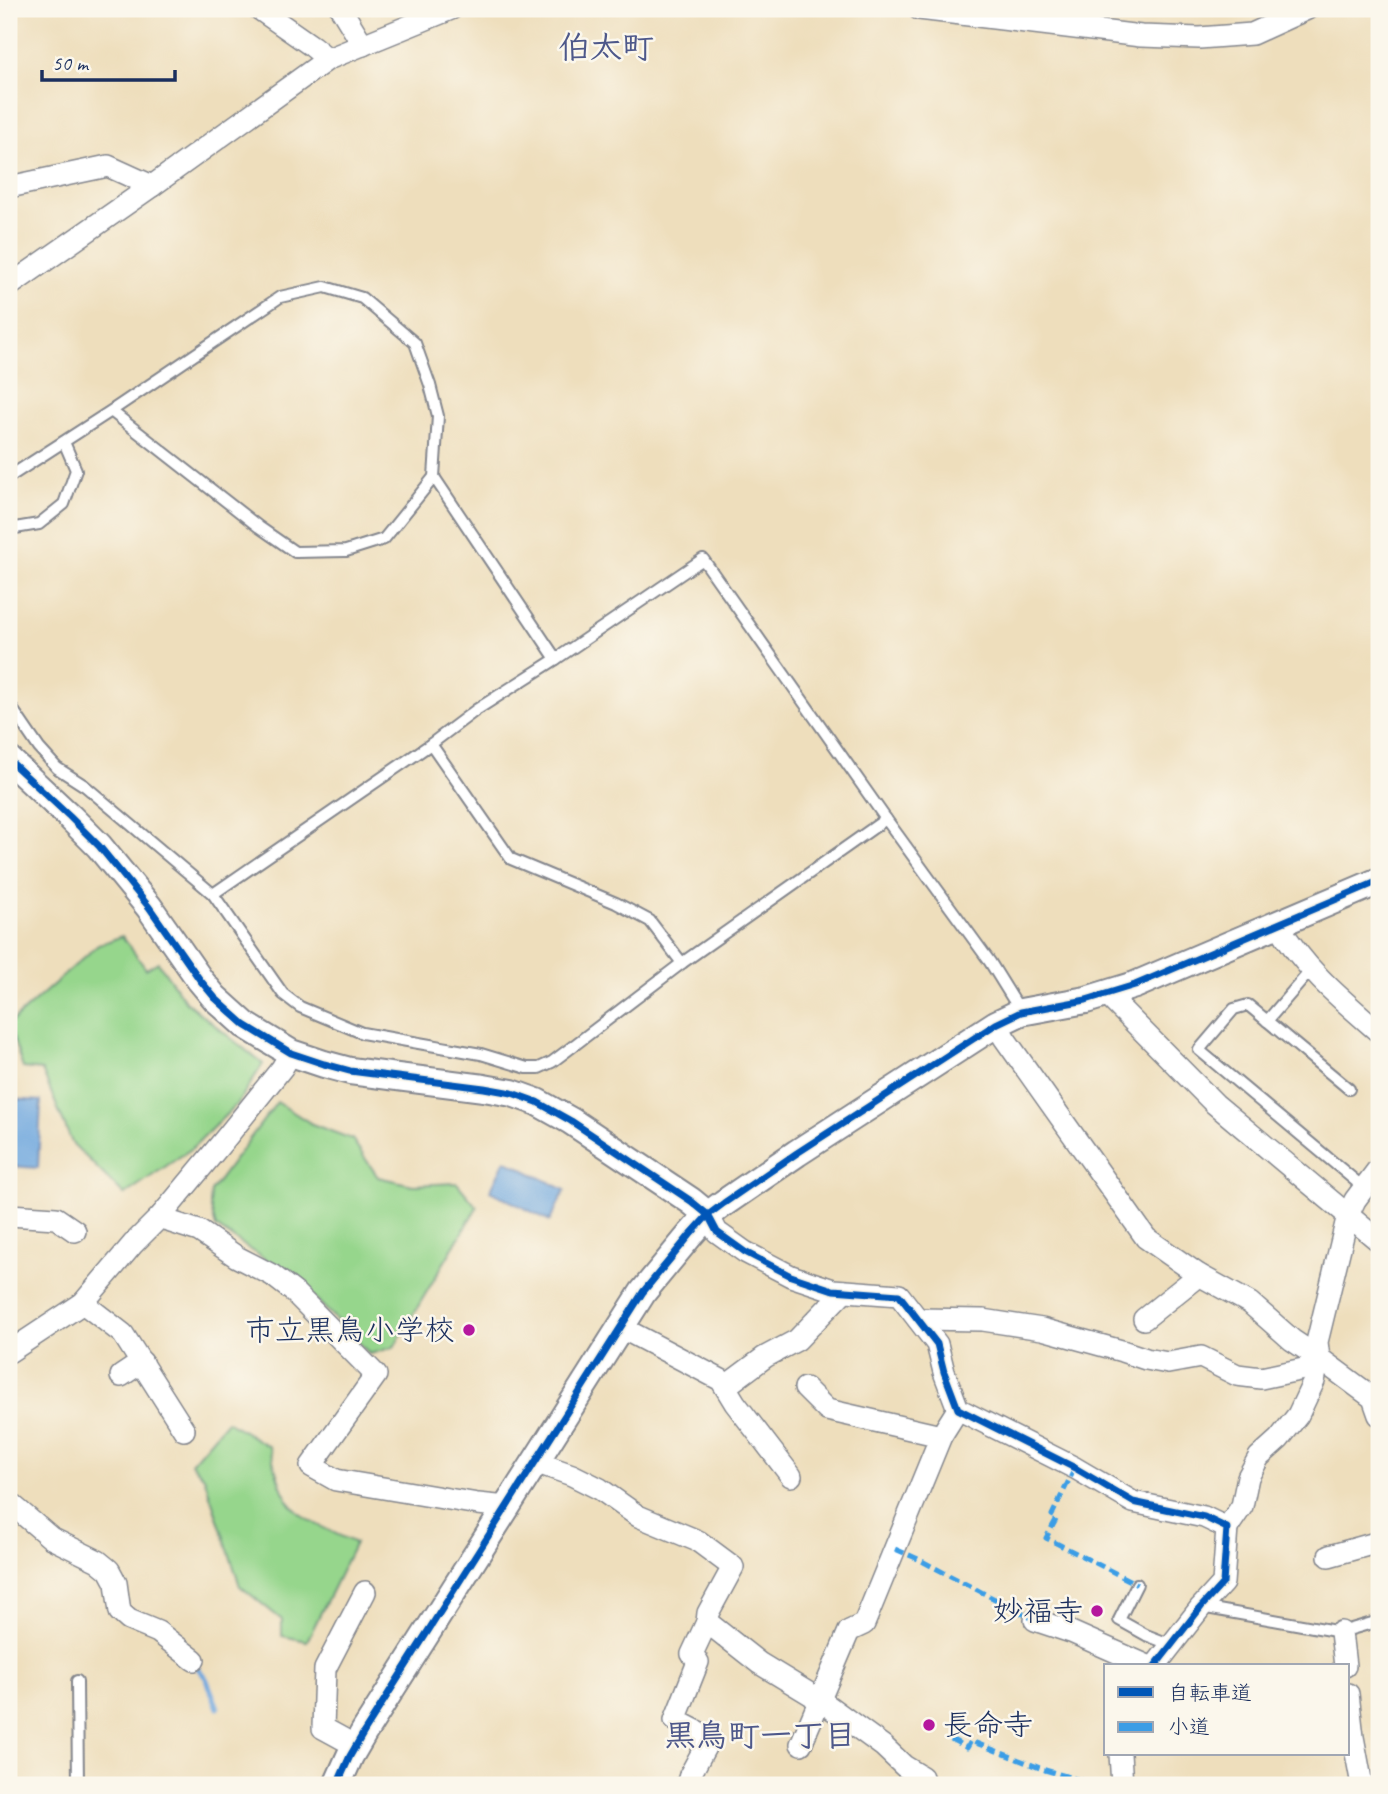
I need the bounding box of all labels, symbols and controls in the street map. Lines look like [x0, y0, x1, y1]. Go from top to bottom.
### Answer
district label: 伯太町 [558, 27, 654, 68]
scale bar [42, 38, 175, 82]
text: 50 m [52, 50, 90, 76]
place label: 市立黒鳥小学校 [245, 1311, 455, 1349]
marker: 市立黒鳥小学校 [461, 1322, 477, 1338]
place label: 妙福寺 [993, 1592, 1083, 1630]
marker: 妙福寺 [1089, 1603, 1105, 1619]
legend [1104, 1664, 1350, 1756]
text: 自転車道 [1168, 1680, 1252, 1706]
place label: 長命寺 [943, 1706, 1033, 1744]
text: 小道 [1168, 1714, 1210, 1740]
district label: 黒鳥町一丁目 [664, 1715, 856, 1756]
marker: 長命寺 [921, 1717, 937, 1733]

